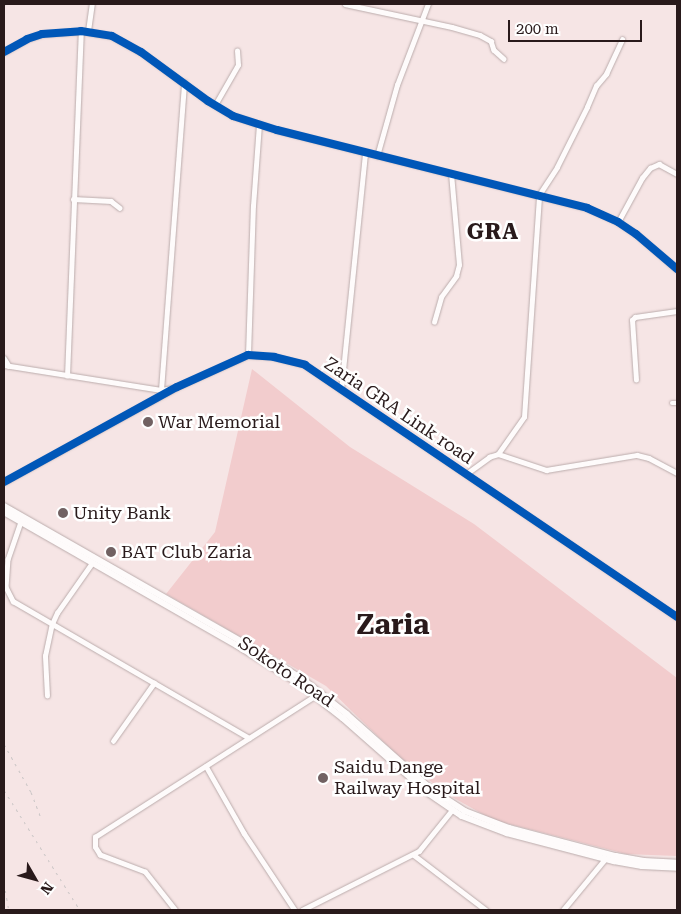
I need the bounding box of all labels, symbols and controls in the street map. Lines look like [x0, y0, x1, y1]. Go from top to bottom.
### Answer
scale bar [511, 10, 645, 42]
text: 200 m [516, 20, 559, 38]
district label: GRA [466, 219, 520, 245]
street label: Zaria GRA Link road [320, 353, 478, 469]
place label: War Memorial [158, 411, 280, 433]
marker: War Memorial [142, 416, 154, 428]
place label: Unity Bank [73, 502, 171, 524]
marker: Unity Bank [57, 507, 69, 519]
place label: BAT Club Zaria [121, 541, 251, 563]
marker: BAT Club Zaria [105, 546, 117, 558]
district label: Zaria [356, 608, 430, 642]
street label: Sokoto Road [234, 632, 338, 712]
place label: Saidu Dange Railway Hospital [334, 757, 480, 800]
marker: Saidu Dange Railway Hospital [316, 771, 330, 785]
north arrow [10, 854, 60, 904]
text: N [37, 879, 56, 897]

